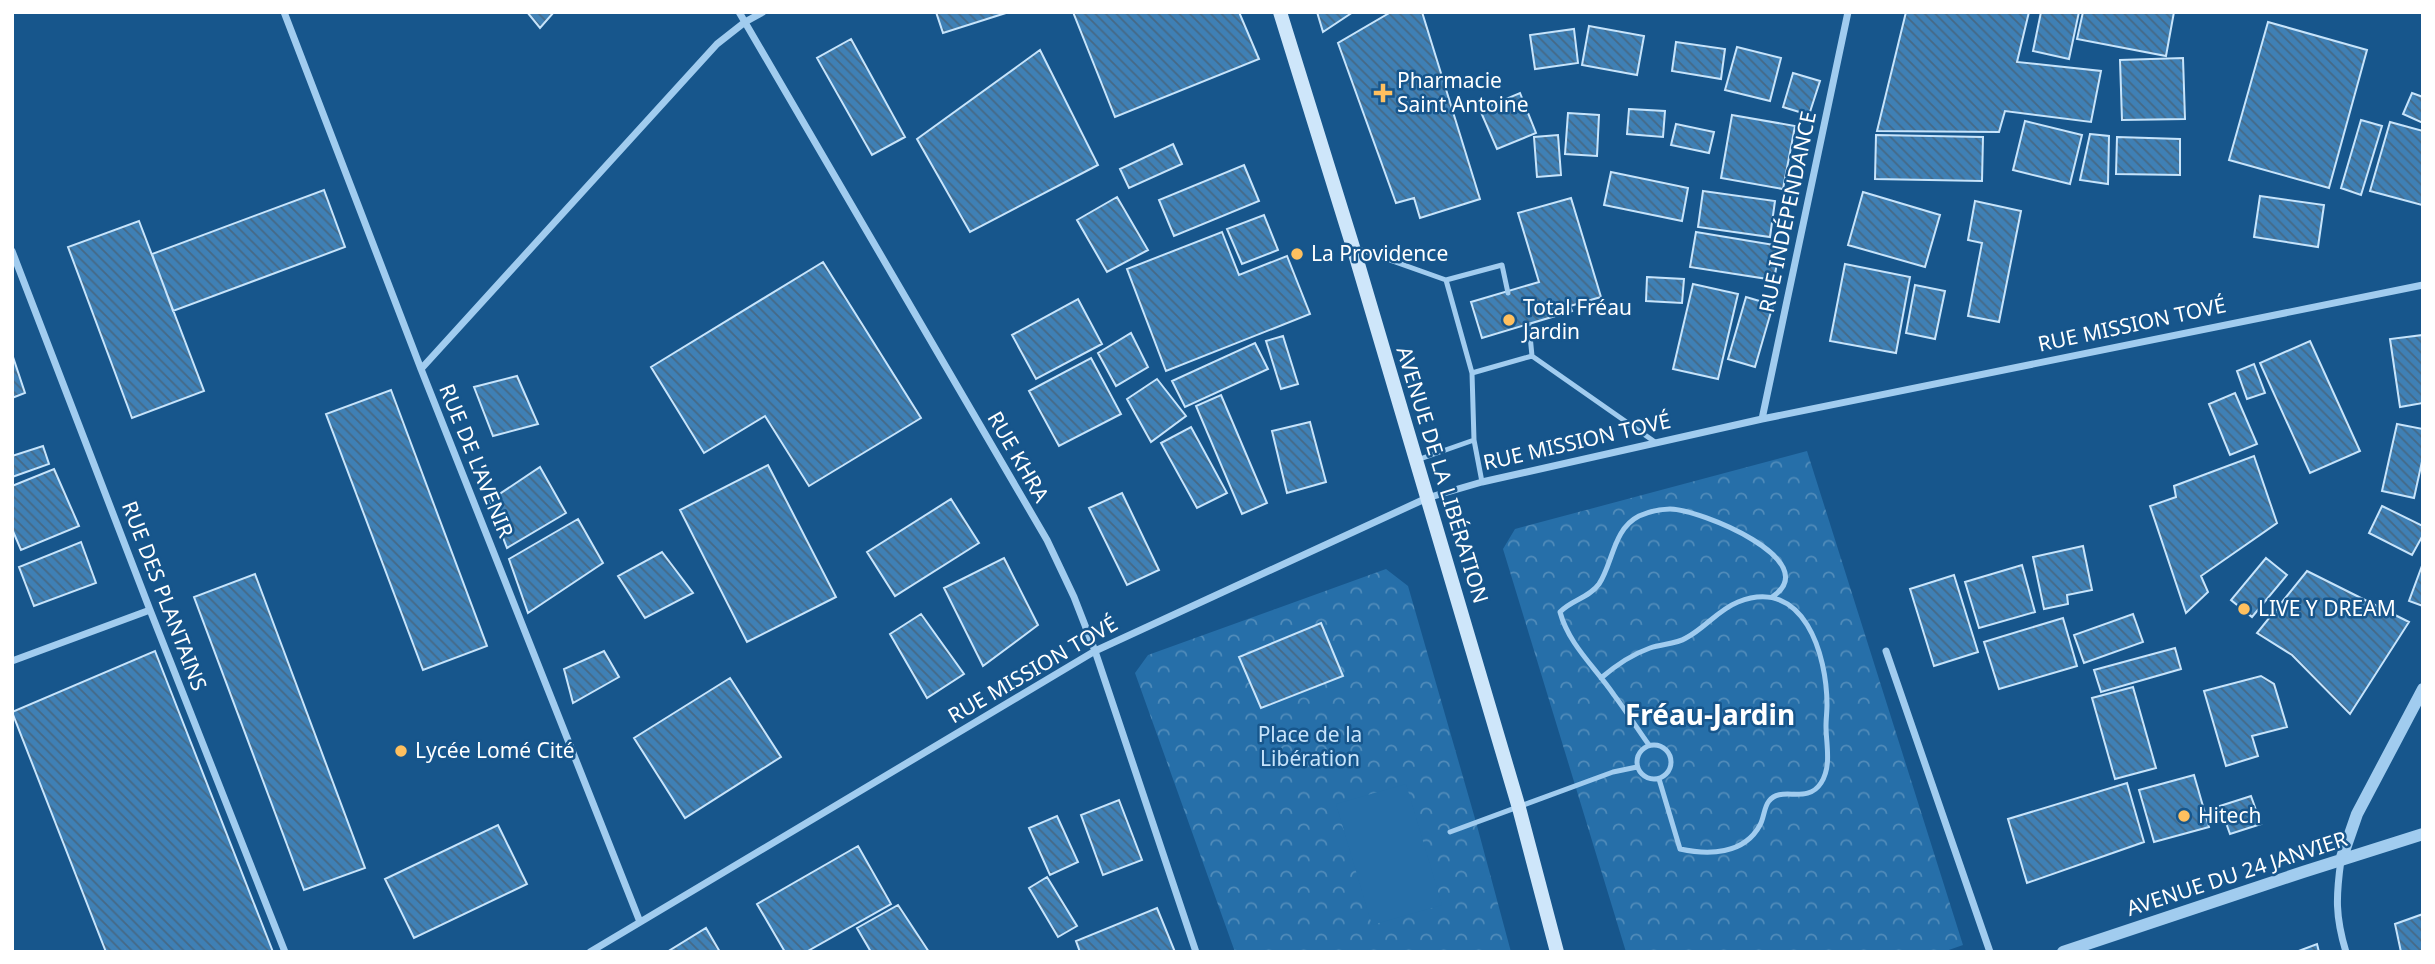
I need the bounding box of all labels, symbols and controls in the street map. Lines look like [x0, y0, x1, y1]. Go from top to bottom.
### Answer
place label: Pharmacie Saint Antoine [1397, 66, 1529, 118]
marker: Pharmacie Saint Antoine [1375, 85, 1391, 101]
street label: RUE INDÉPENDANCE [1752, 109, 1822, 315]
place label: La Providence [1311, 239, 1448, 267]
marker: La Providence [1289, 246, 1305, 262]
street label: RUE MISSION TOVÉ [2035, 290, 2228, 358]
place label: Total Fréau Jardin [1521, 293, 1632, 345]
marker: Total Fréau Jardin [1501, 312, 1517, 328]
street label: AVENUE DE LA LIBÉRATION [1390, 343, 1495, 607]
street label: RUE DE L'AVENIR [433, 380, 521, 542]
street label: RUE KHRA [982, 406, 1056, 508]
street label: RUE MISSION TOVÉ [1480, 406, 1673, 476]
street label: RUE DES PLANTAINS [116, 497, 214, 694]
place label: LIVE Y DREAM [2258, 594, 2396, 622]
marker: LIVE Y DREAM [2236, 601, 2252, 617]
street label: RUE MISSION TOVÉ [943, 609, 1122, 729]
district label: Fréau-Jardin [1625, 695, 1795, 733]
park label: Place de la Libération [1258, 720, 1362, 772]
place label: Lycée Lomé Cité [415, 736, 575, 764]
marker: Lycée Lomé Cité [393, 743, 409, 759]
place label: Hitech [2198, 801, 2261, 829]
marker: Hitech [2176, 808, 2192, 824]
street label: AVENUE DU 24 JANVIER [2123, 824, 2351, 922]

